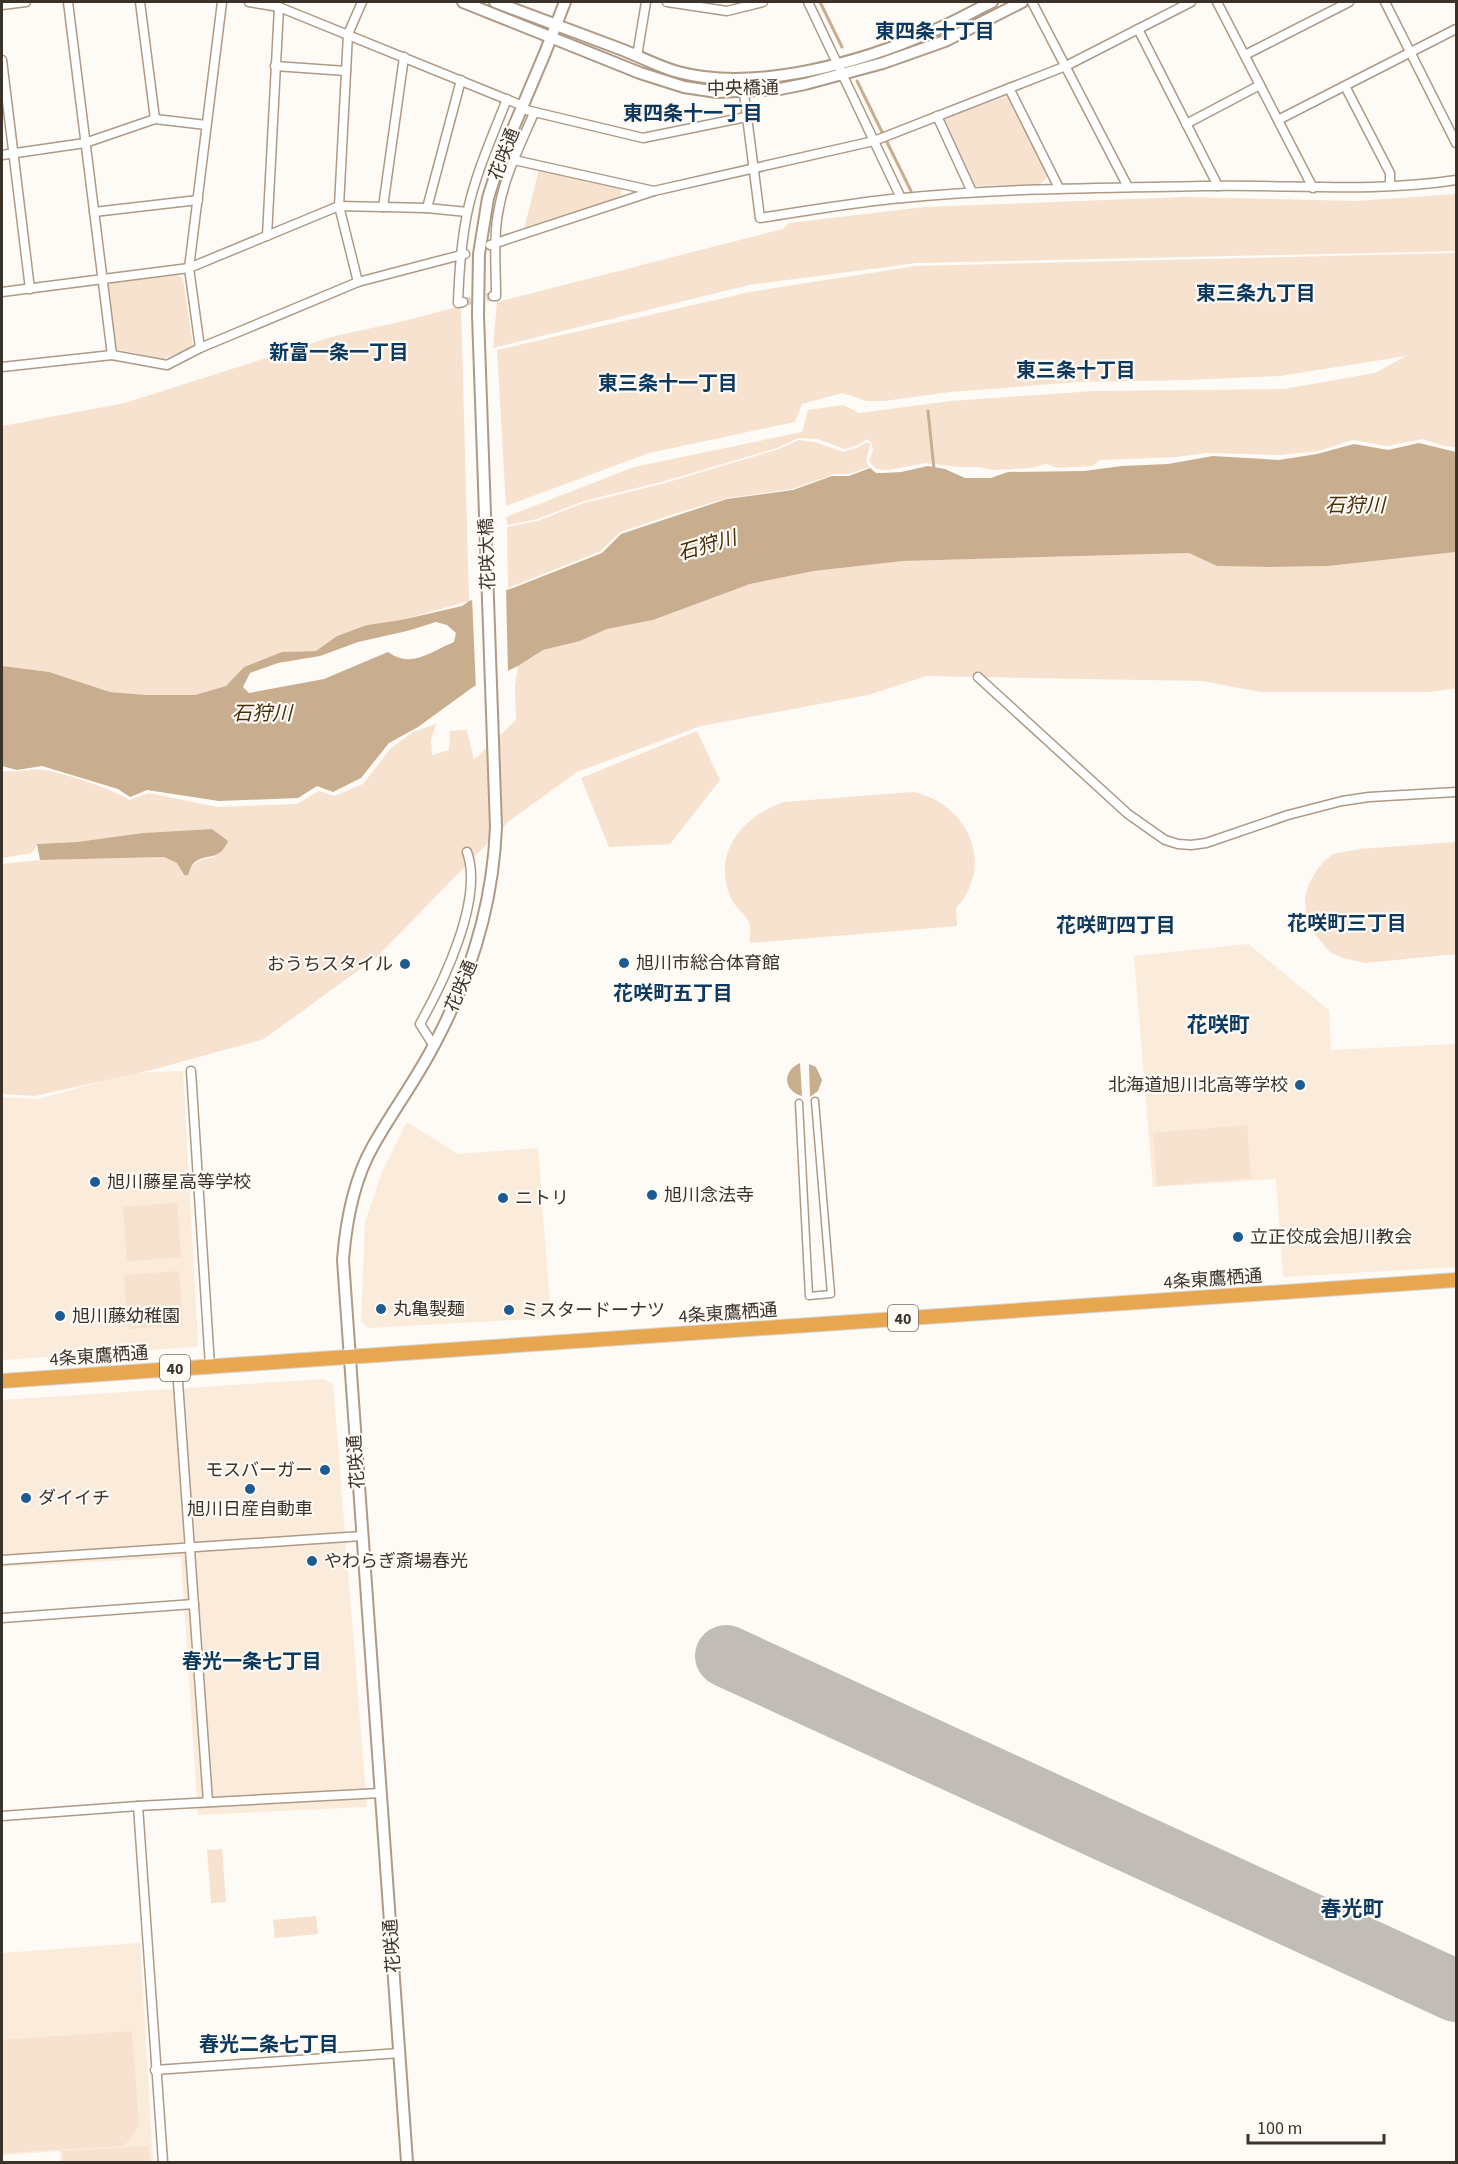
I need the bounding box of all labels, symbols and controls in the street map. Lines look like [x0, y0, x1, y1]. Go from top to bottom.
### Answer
district label: 東四条十丁目 [875, 18, 995, 46]
street label: 中央橋通 [707, 75, 779, 102]
district label: 東四条十一丁目 [623, 100, 763, 128]
street label: 花咲通 [483, 124, 526, 184]
district label: 東三条九丁目 [1196, 280, 1316, 308]
district label: 新富一条一丁目 [269, 339, 409, 367]
district label: 東三条十丁目 [1016, 357, 1136, 385]
district label: 東三条十一丁目 [598, 370, 738, 398]
water label: 石狩川 [1325, 492, 1387, 520]
street label: 花咲大橋 [474, 518, 501, 590]
water label: 石狩川 [675, 524, 742, 568]
water label: 石狩川 [232, 700, 294, 728]
district label: 花咲町三丁目 [1287, 910, 1407, 938]
district label: 花咲町四丁目 [1056, 912, 1176, 940]
place label: 旭川市総合体育館 [636, 951, 780, 976]
place label: おうちスタイル [267, 952, 393, 977]
street label: 花咲通 [439, 956, 484, 1016]
marker: 旭川市総合体育館 [617, 956, 631, 970]
marker: おうちスタイル [398, 957, 412, 971]
district label: 花咲町五丁目 [613, 980, 733, 1008]
district label: 花咲町 [1187, 1010, 1250, 1040]
place label: 北海道旭川北高等学校 [1108, 1073, 1288, 1098]
marker: 北海道旭川北高等学校 [1293, 1078, 1307, 1092]
place label: 旭川藤星高等学校 [107, 1170, 251, 1195]
marker: 旭川藤星高等学校 [88, 1175, 102, 1189]
place label: 旭川念法寺 [664, 1183, 754, 1208]
place label: ニトリ [515, 1186, 569, 1211]
marker: 旭川念法寺 [645, 1188, 659, 1202]
marker: ニトリ [496, 1191, 510, 1205]
place label: 立正佼成会旭川教会 [1250, 1225, 1412, 1250]
marker: 立正佼成会旭川教会 [1231, 1230, 1245, 1244]
street label: 4条東鷹栖通 [1163, 1264, 1263, 1295]
place label: 丸亀製麺 [393, 1297, 465, 1322]
place label: ミスタードーナツ [521, 1298, 665, 1323]
street label: 4条東鷹栖通 [678, 1298, 778, 1329]
marker: 丸亀製麺 [374, 1302, 388, 1316]
marker: ミスタードーナツ [502, 1303, 516, 1317]
place label: 旭川藤幼稚園 [72, 1304, 180, 1329]
road number: 40 [888, 1305, 918, 1331]
marker: 旭川藤幼稚園 [53, 1309, 67, 1323]
street label: 4条東鷹栖通 [49, 1341, 149, 1372]
road number: 40 [160, 1355, 190, 1381]
street label: 花咲通 [342, 1434, 371, 1490]
place label: モスバーガー [205, 1458, 313, 1483]
marker: モスバーガー [318, 1463, 332, 1477]
marker: 旭川日産自動車 [243, 1482, 257, 1496]
place label: ダイイチ [38, 1486, 110, 1511]
marker: ダイイチ [19, 1491, 33, 1505]
place label: 旭川日産自動車 [187, 1497, 313, 1522]
place label: やわらぎ斎場春光 [324, 1549, 468, 1574]
marker: やわらぎ斎場春光 [305, 1554, 319, 1568]
district label: 春光一条七丁目 [182, 1648, 322, 1676]
district label: 春光町 [1321, 1894, 1384, 1924]
street label: 花咲通 [378, 1918, 407, 1974]
district label: 春光二条七丁目 [199, 2031, 339, 2059]
scale bar [1248, 2107, 1384, 2145]
text: 100 m [1257, 2116, 1302, 2141]

